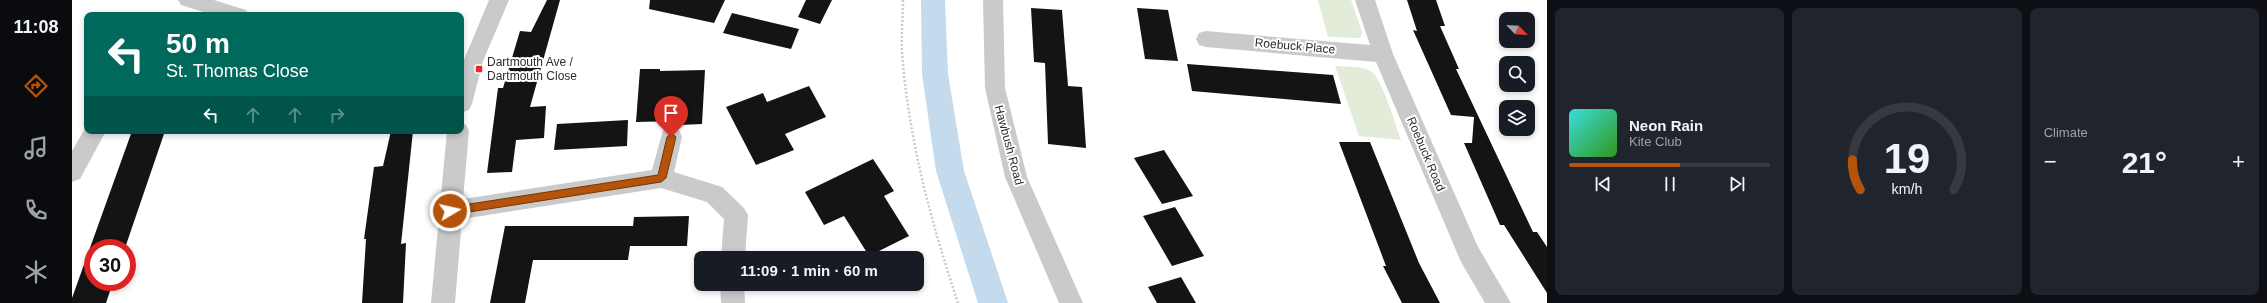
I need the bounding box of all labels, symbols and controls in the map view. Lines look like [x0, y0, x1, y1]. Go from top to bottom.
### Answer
north arrow [1499, 12, 1535, 48]
map controls [1499, 12, 1535, 136]
text: 11:08 [13, 17, 59, 37]
icon: left [100, 28, 152, 80]
text: 50 m [166, 28, 230, 59]
street label: Roebuck Place [1254, 36, 1336, 57]
place label: Dartmouth Ave / Dartmouth Close [487, 55, 577, 83]
button: search [1499, 56, 1535, 92]
text: St. Thomas Close [166, 61, 309, 81]
marker: Dartmouth Ave / Dartmouth Close [474, 64, 484, 74]
icon: directions [22, 72, 50, 100]
pin [654, 96, 688, 137]
button: layers [1499, 100, 1535, 136]
icon: arrive [660, 102, 682, 124]
icon: left [200, 104, 222, 126]
icon: ahead [242, 104, 264, 126]
icon: ahead [284, 104, 306, 126]
icon: right [326, 104, 348, 126]
street label: Hawbush Road [992, 104, 1026, 186]
street label: Roebuck Road [1404, 115, 1448, 193]
text: Neon Rain [1629, 117, 1703, 134]
text: Climate [2044, 125, 2088, 140]
icon: music [22, 134, 50, 162]
text: Kite Club [1629, 134, 1682, 149]
text: 19 [1884, 134, 1930, 181]
text: 21° [2122, 146, 2167, 179]
text: − [2044, 149, 2057, 174]
text: + [2232, 149, 2245, 174]
icon: previous [1592, 173, 1614, 195]
icon: pause [1659, 173, 1681, 195]
icon: next [1726, 173, 1748, 195]
text: km/h [1892, 180, 1923, 196]
position arrow [429, 190, 471, 232]
icon: phone [22, 196, 50, 224]
speed limit sign: 30 [84, 239, 136, 291]
icon: climate [22, 258, 50, 286]
text: 11:09 · 1 min · 60 m [740, 262, 878, 279]

